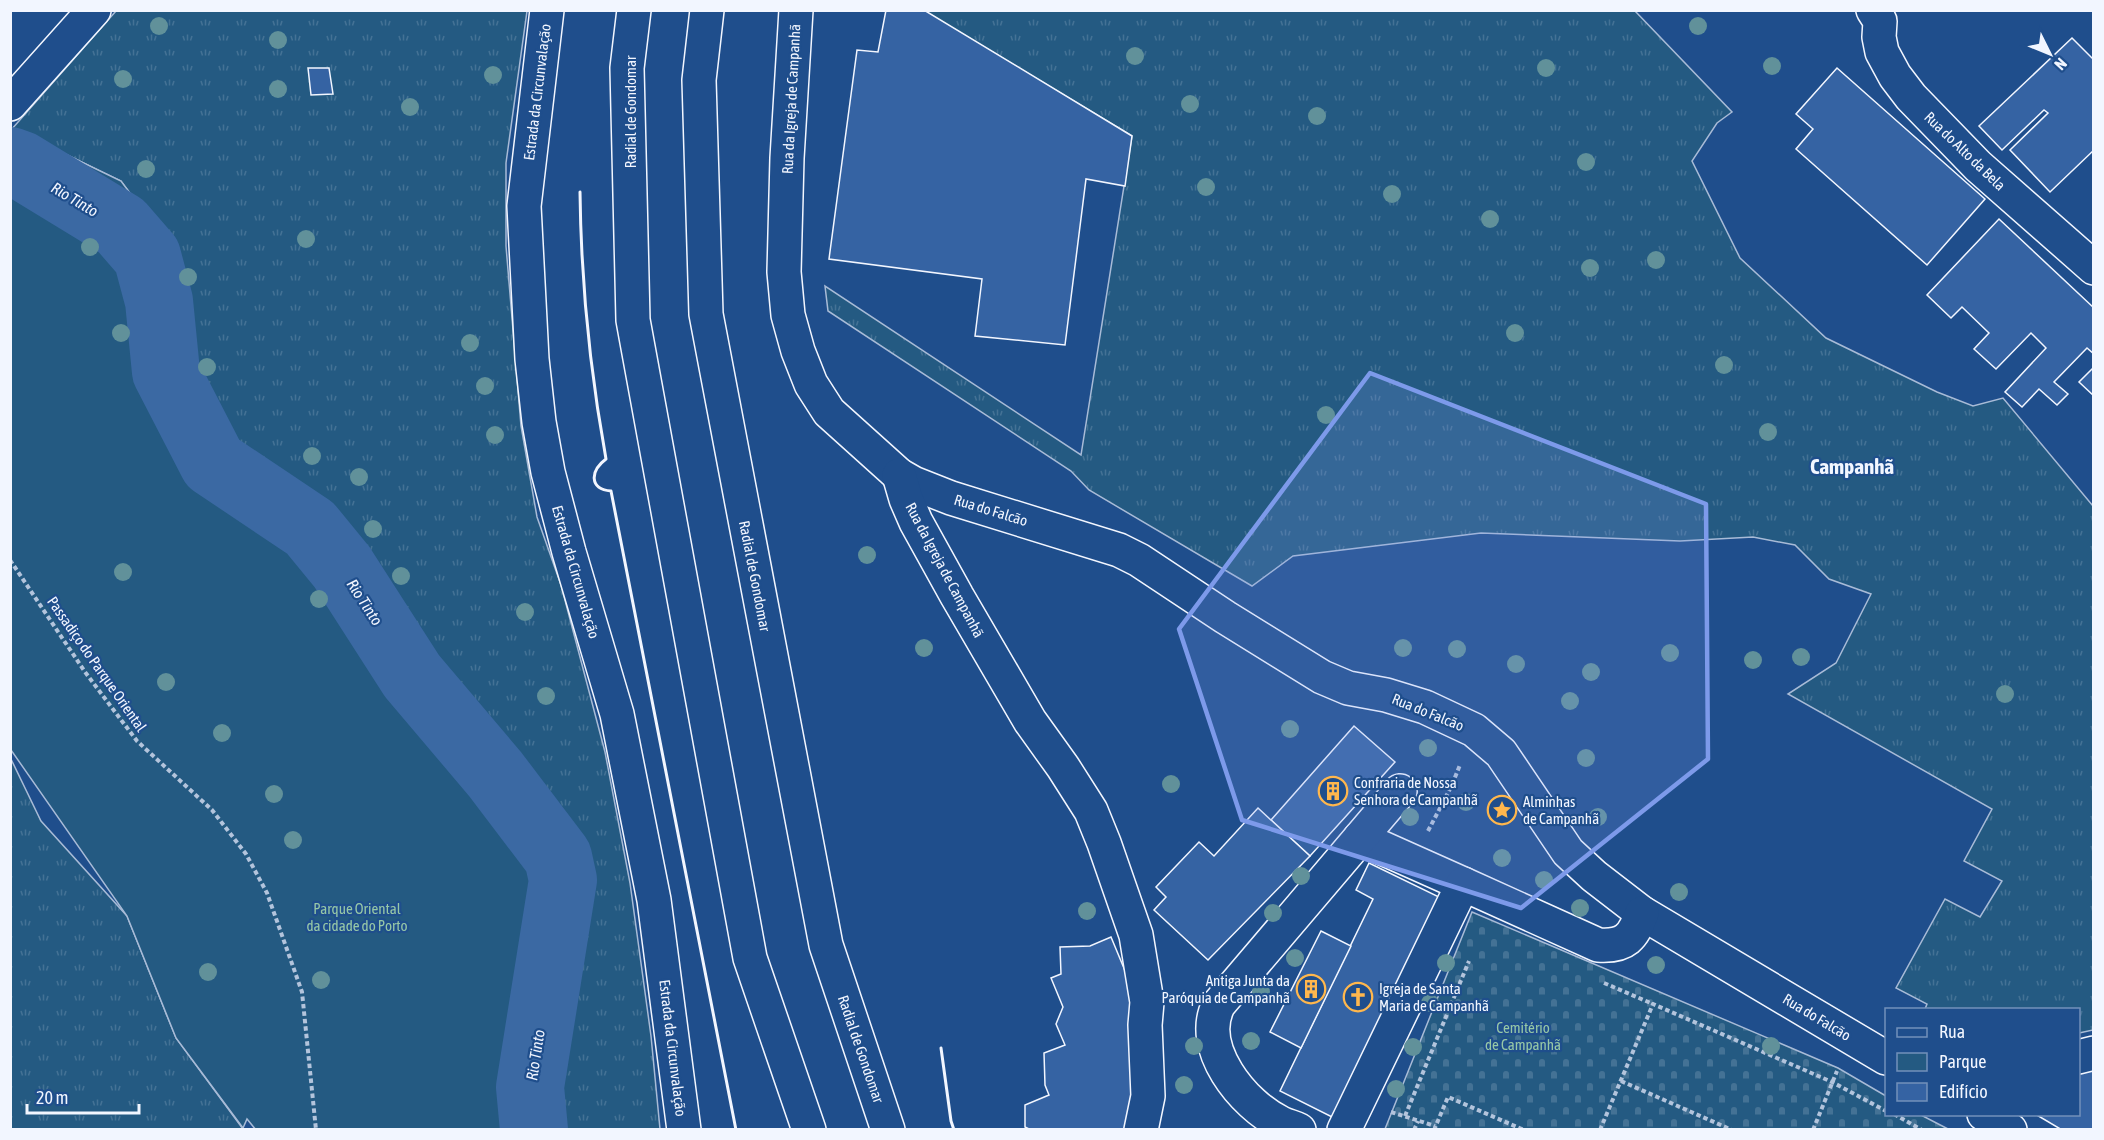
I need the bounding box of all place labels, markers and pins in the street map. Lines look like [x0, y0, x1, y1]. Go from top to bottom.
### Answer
place label: Confraria de Nossa Senhora de Campanhã [1354, 774, 1478, 808]
building icon: Confraria de Nossa Senhora de Campanhã [1317, 775, 1349, 807]
place label: Alminhas de Campanhã [1523, 793, 1599, 827]
place icon: Alminhas de Campanhã [1486, 794, 1518, 826]
place label: Antiga Junta da Paróquia de Campanhã [1162, 972, 1290, 1006]
building icon: Antiga Junta da Paróquia de Campanhã [1295, 973, 1327, 1005]
place label: Igreja de Santa Maria de Campanhã [1379, 980, 1489, 1014]
church icon: Igreja de Santa Maria de Campanhã [1342, 981, 1374, 1013]

